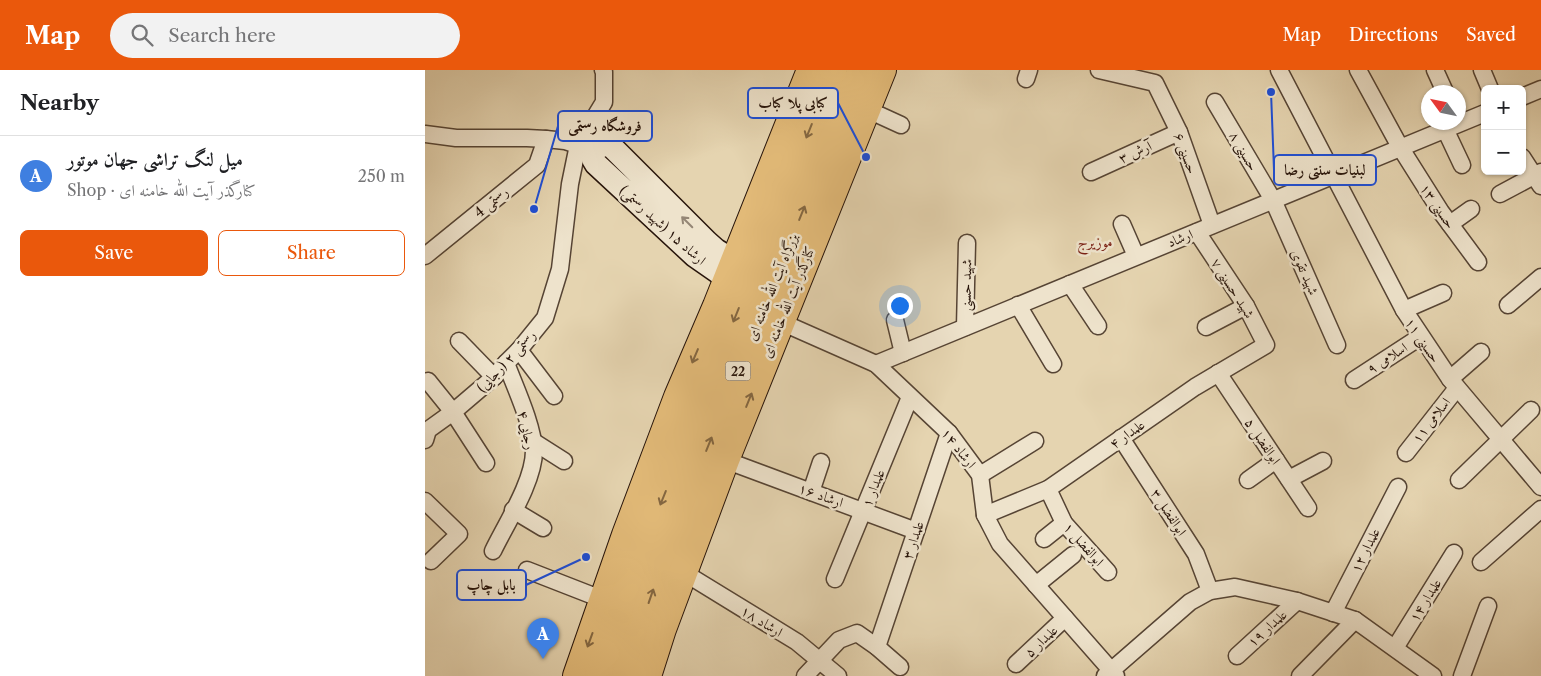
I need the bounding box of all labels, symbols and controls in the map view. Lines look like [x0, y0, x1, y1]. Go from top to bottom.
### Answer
search box [110, 13, 460, 58]
text: Map [25, 21, 80, 50]
icon: search [128, 21, 156, 49]
text: Search here [168, 24, 276, 47]
text: Map [1282, 24, 1321, 46]
text: Directions [1349, 24, 1438, 46]
text: Saved [1466, 24, 1516, 46]
north arrow [1421, 85, 1466, 130]
map controls [1481, 85, 1526, 175]
button: + [1481, 85, 1526, 130]
callout: کبابی پلا کباب [748, 88, 838, 118]
text: Nearby [20, 90, 99, 115]
text: کبابی پلا کباب [758, 93, 828, 114]
callout: فروشگاه رستمی [558, 111, 652, 141]
text: فروشگاه رستمی [568, 116, 642, 136]
one-way arrow [803, 124, 812, 139]
street label: حسینی ۸ [1225, 128, 1262, 174]
street label: حسینی ۶ [1169, 130, 1202, 176]
button: − [1481, 130, 1526, 175]
street label: آرش ۳ [1116, 136, 1156, 167]
text: میل لنگ تراشی جهان موتور [67, 148, 243, 171]
callout: لبنیات سنتی رضا [1274, 155, 1376, 185]
text: لبنیات سنتی رضا [1284, 160, 1366, 181]
text: A [30, 166, 42, 186]
text: 250 m [358, 166, 405, 186]
text: Shop · کنارگذر آیت الله خامنه ای [67, 180, 255, 200]
street label: حسینی ۱۳ [1415, 180, 1460, 233]
street label: ارشاد ۱۵ (شهید رستمی) [615, 181, 710, 269]
street label: رستمی 4 [470, 183, 512, 222]
one-way arrow [799, 205, 808, 220]
one-way arrow [681, 215, 693, 228]
street label: ارشاد [1165, 225, 1195, 251]
button: Save [20, 230, 208, 276]
button: Share [218, 230, 405, 276]
street label: بزرگراه آیت الله خامنه ای [740, 230, 802, 343]
district label: موزیرج [1077, 232, 1113, 255]
street label: کنارگذر آیت الله خامنه ای [755, 243, 819, 361]
street label: شهید تقوی [1286, 246, 1323, 298]
street label: شهید حسینی ۷ [1207, 255, 1259, 322]
street label: شهید حسنی [957, 259, 976, 311]
your location [887, 293, 913, 319]
one-way arrow [730, 307, 740, 322]
street label: حسینی ۱۱ [1400, 314, 1445, 367]
street label: رستمی ۲ (رجایی) [473, 326, 540, 397]
street label: اسلامی ۹ [1363, 338, 1411, 378]
one-way arrow [690, 348, 700, 363]
road number: 22 [725, 362, 751, 380]
one-way arrow [745, 393, 754, 408]
street label: اسلامی ۱۱ [1408, 394, 1454, 446]
street label: رجایی ۴ [513, 409, 540, 451]
street label: ابوالفضل ۵ [1239, 414, 1285, 469]
street label: علمدار ۴ [1106, 415, 1148, 453]
street label: ارشاد ۱۴ [938, 424, 980, 472]
one-way arrow [705, 437, 714, 452]
street label: علمدار ۱ [857, 466, 889, 510]
street label: ارشاد ۱۶ [796, 479, 846, 511]
street label: ابوالفضل ۳ [1146, 485, 1191, 540]
one-way arrow [657, 491, 666, 506]
street label: ابوالفضل ۱ [1059, 518, 1108, 571]
street label: علمدار ۳ [898, 519, 928, 561]
street label: علمدار ۱۲ [1346, 525, 1384, 575]
callout: بابل چاپ [457, 570, 526, 600]
text: بابل چاپ [467, 575, 516, 596]
street label: علمدار ۱۴ [1405, 575, 1445, 625]
one-way arrow [647, 588, 657, 604]
street label: ارشاد ۱۸ [738, 601, 786, 641]
street label: علمدار ۱۹ [1243, 605, 1291, 651]
pin: A [527, 618, 559, 659]
street label: علمدار ۵ [1021, 621, 1061, 661]
one-way arrow [585, 631, 594, 647]

